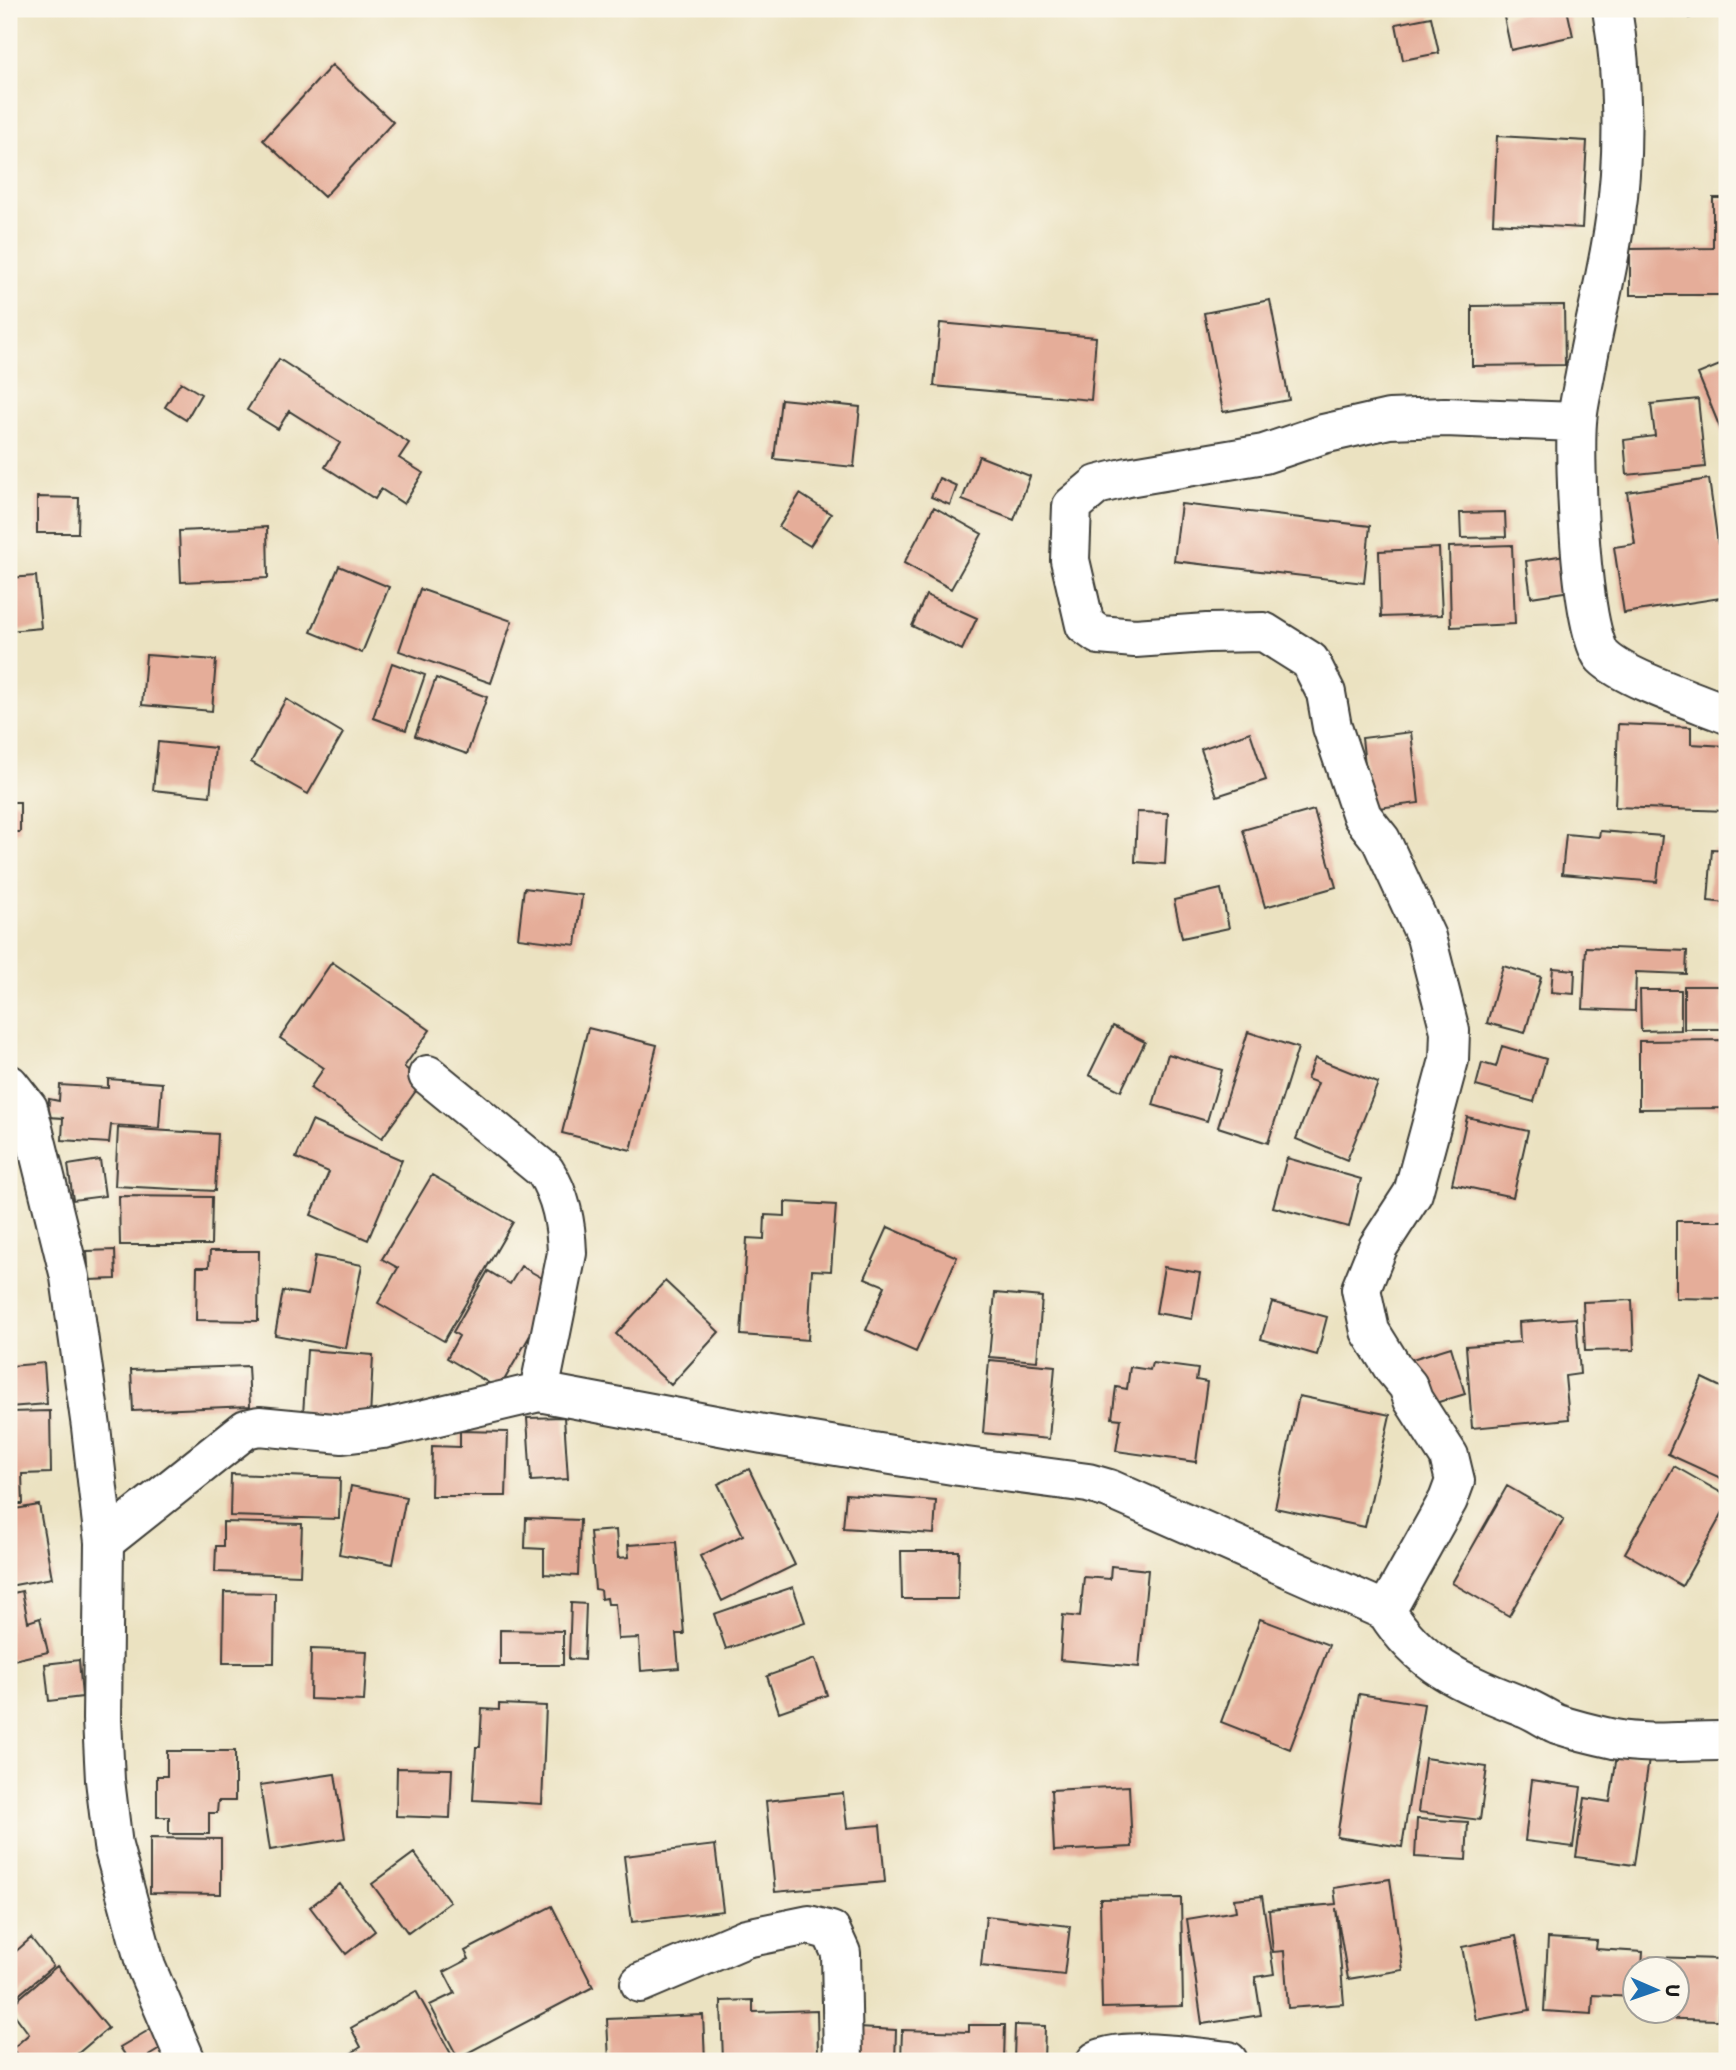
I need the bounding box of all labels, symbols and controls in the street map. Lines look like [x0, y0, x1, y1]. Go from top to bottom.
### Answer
north arrow [1620, 1954, 1690, 2024]
text: U [1660, 1984, 1685, 1998]

